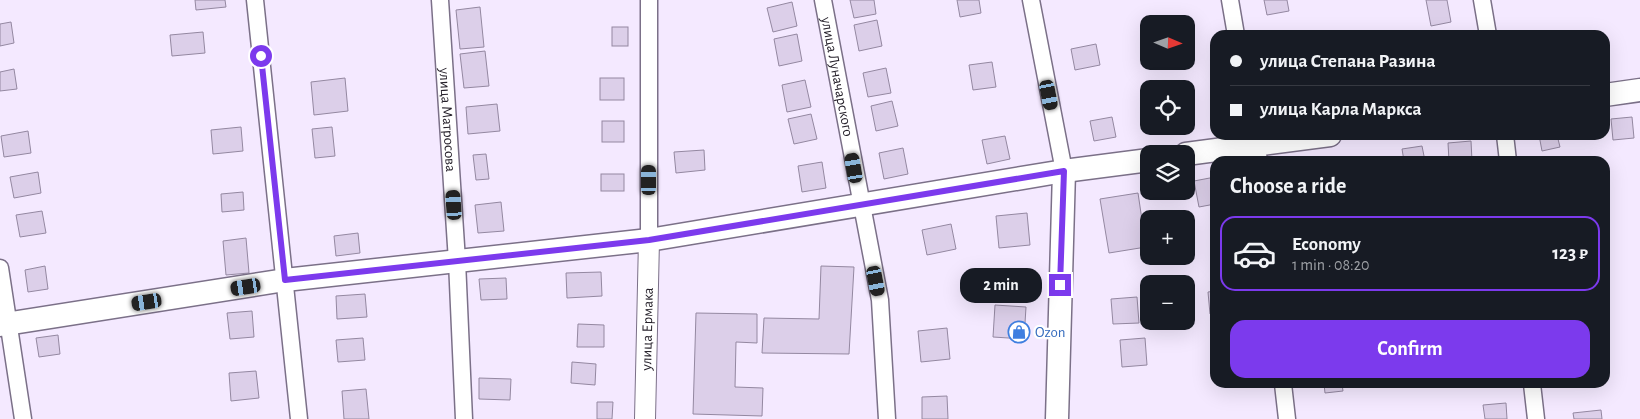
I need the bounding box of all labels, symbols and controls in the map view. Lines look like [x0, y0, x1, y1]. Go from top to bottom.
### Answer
street label: улица Луначарского [818, 15, 856, 138]
north arrow [1140, 15, 1195, 70]
map controls [1140, 15, 1195, 330]
route start [250, 45, 272, 67]
text: улица Степана Разина [1260, 52, 1435, 71]
street label: улица Матросова [436, 66, 458, 172]
car [1038, 79, 1059, 111]
button: locate [1140, 80, 1195, 135]
text: улица Карла Маркса [1260, 100, 1422, 119]
button: layers [1140, 145, 1195, 200]
car [844, 152, 863, 184]
car [641, 165, 656, 195]
text: Choose a ride [1230, 175, 1346, 197]
car [445, 190, 462, 220]
button: + [1140, 210, 1195, 265]
icon: car [1232, 231, 1277, 276]
text: Economy [1292, 235, 1361, 254]
text: 123 ₽ [1552, 244, 1588, 263]
text: 1 min · 08:20 [1292, 257, 1369, 273]
car [865, 265, 886, 297]
callout: 2 min [960, 268, 1042, 302]
route end [1049, 274, 1071, 296]
button: − [1140, 275, 1195, 330]
car [230, 277, 261, 297]
text: 2 min [983, 277, 1019, 293]
street label: улица Ермака [639, 287, 656, 372]
car [131, 292, 162, 312]
shop icon: Ozon [1007, 320, 1031, 344]
button: Confirm [1230, 320, 1590, 378]
place label: Ozon [1035, 325, 1065, 340]

